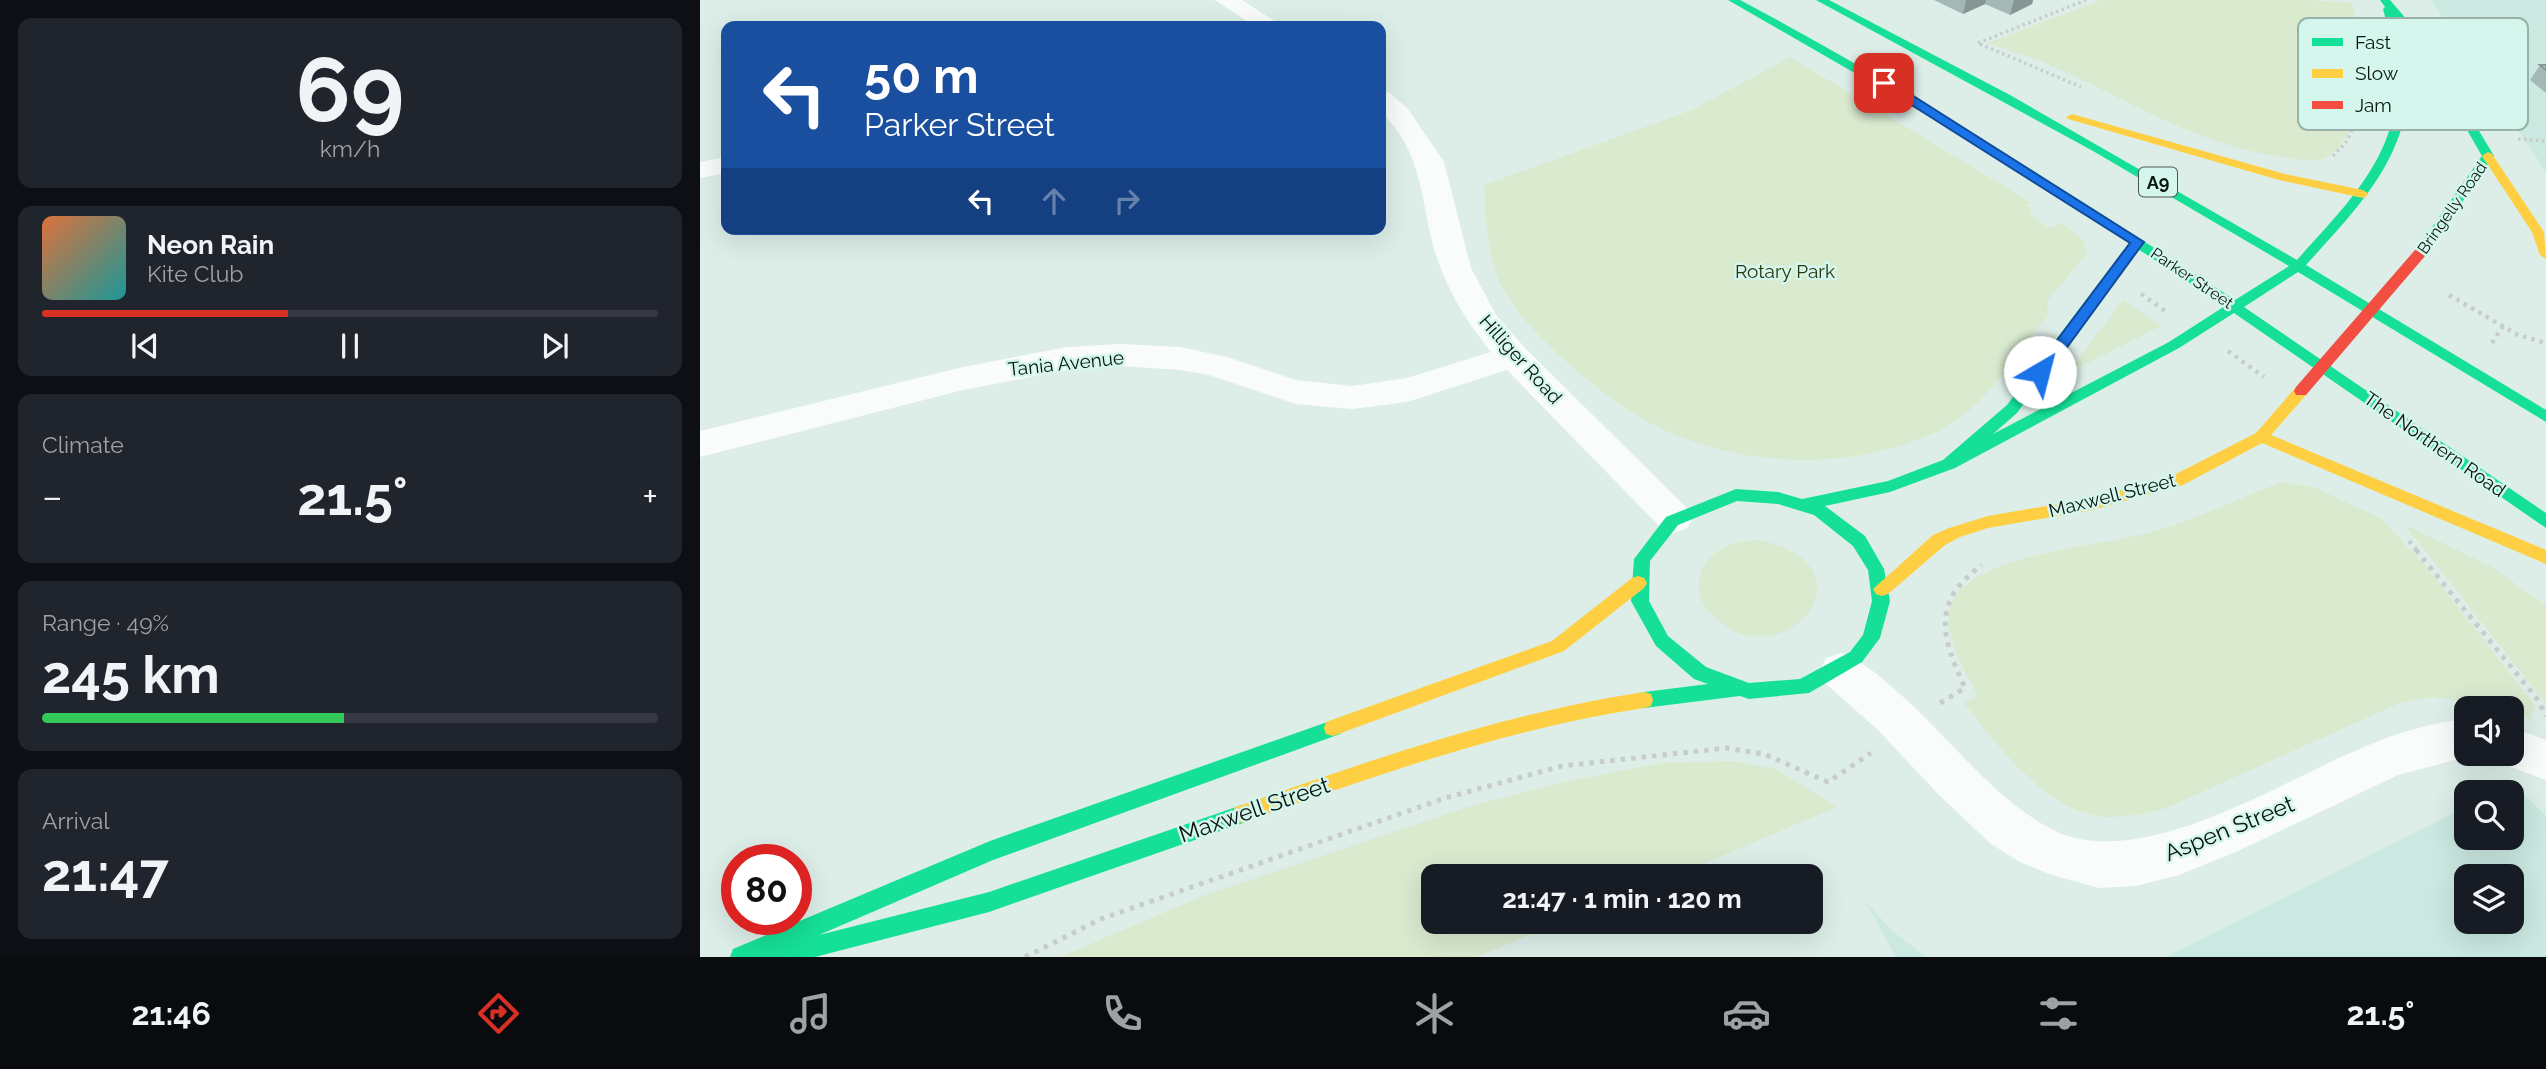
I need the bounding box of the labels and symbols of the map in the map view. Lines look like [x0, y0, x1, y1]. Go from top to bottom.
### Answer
legend [2298, 18, 2528, 130]
text: Fast [2355, 31, 2391, 53]
pin [1854, 53, 1914, 113]
text: Slow [2355, 62, 2399, 84]
text: Jam [2355, 94, 2392, 116]
street label: Bringelly Road [2413, 158, 2491, 257]
road number: A9 [2139, 168, 2177, 196]
street label: Parker Street [2147, 243, 2237, 313]
park label: Rotary Park [1735, 260, 1835, 282]
street label: Hilliger Road [1475, 310, 1567, 408]
position arrow [2003, 335, 2077, 409]
street label: Tania Avenue [1007, 346, 1125, 380]
street label: The Northern Road [2360, 387, 2510, 501]
street label: Maxwell Street [2046, 468, 2178, 521]
street label: Maxwell Street [1175, 771, 1333, 847]
street label: Aspen Street [2160, 790, 2298, 866]
speed limit sign: 80 [721, 844, 812, 935]

